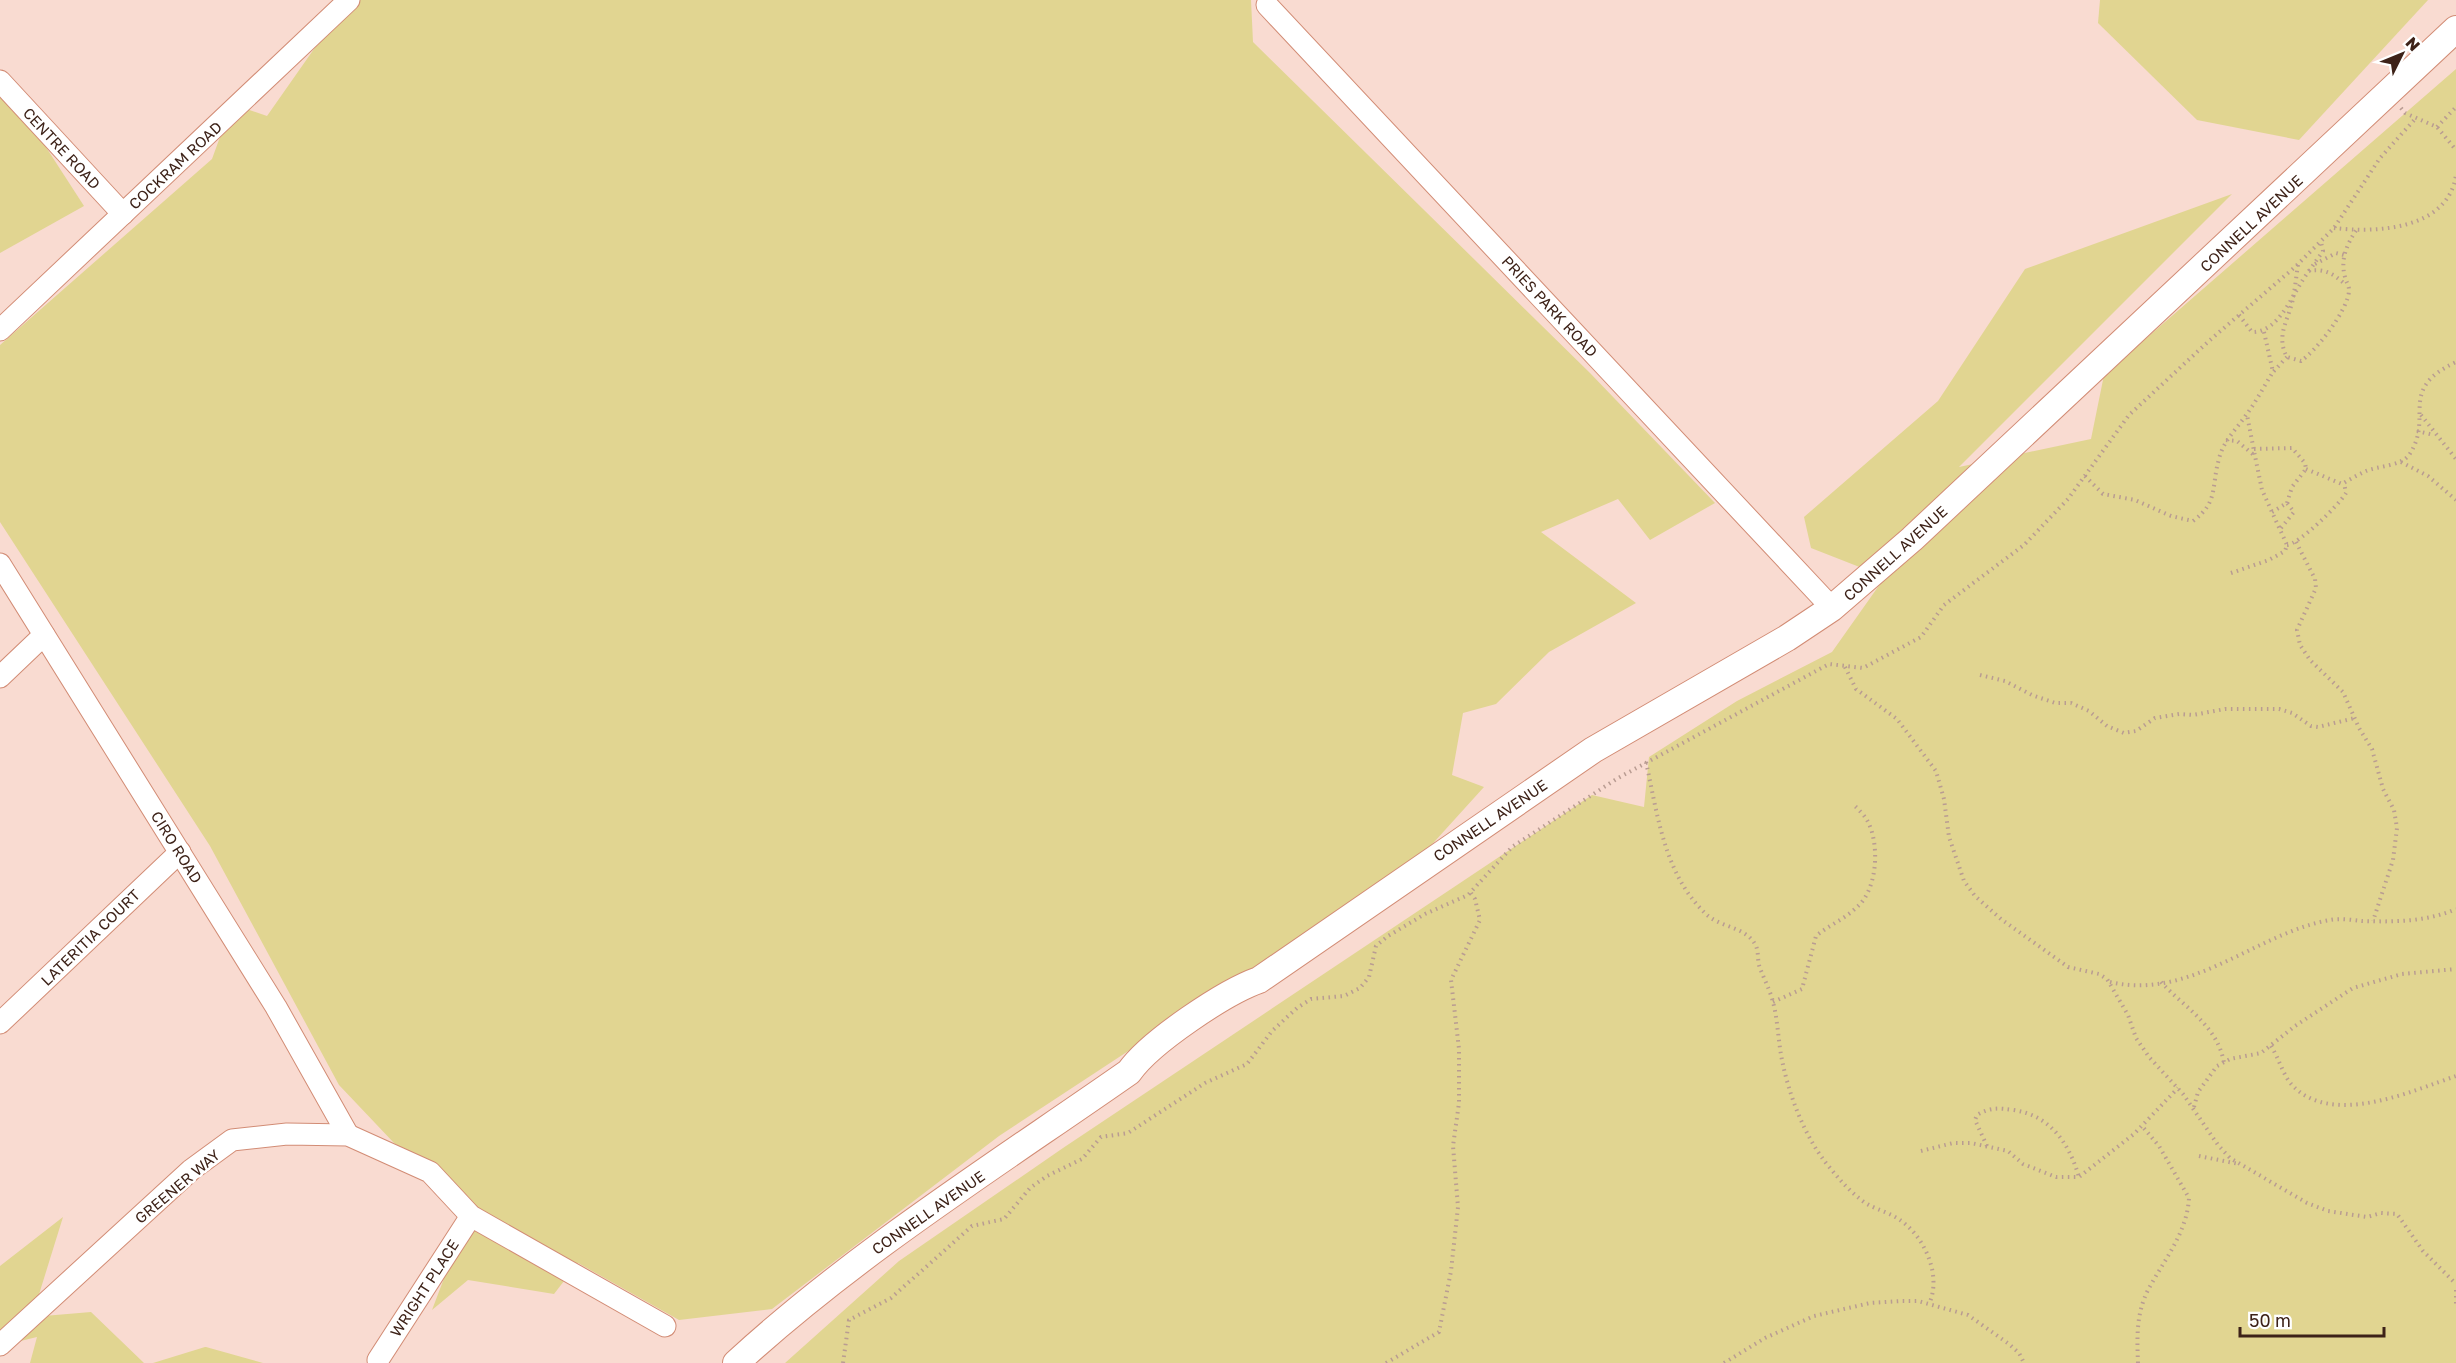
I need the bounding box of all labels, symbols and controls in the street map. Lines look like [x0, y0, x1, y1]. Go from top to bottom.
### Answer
north arrow [2372, 24, 2432, 84]
text: N [2402, 32, 2424, 55]
street label: CENTRE ROAD [20, 104, 104, 192]
street label: COCKRAM ROAD [125, 117, 225, 213]
street label: CONNELL AVENUE [2196, 171, 2306, 275]
street label: PRIES PARK ROAD [1498, 252, 1602, 360]
street label: CONNELL AVENUE [1839, 502, 1951, 604]
street label: CONNELL AVENUE [1430, 775, 1550, 865]
street label: CIRO ROAD [148, 808, 206, 886]
street label: LATERITIA COURT [37, 885, 143, 989]
street label: GREENER WAY [131, 1145, 223, 1227]
street label: CONNELL AVENUE [868, 1166, 988, 1258]
street label: WRIGHT PLACE [386, 1236, 462, 1340]
scale bar [2240, 1300, 2384, 1338]
text: 50 m [2249, 1309, 2291, 1331]

